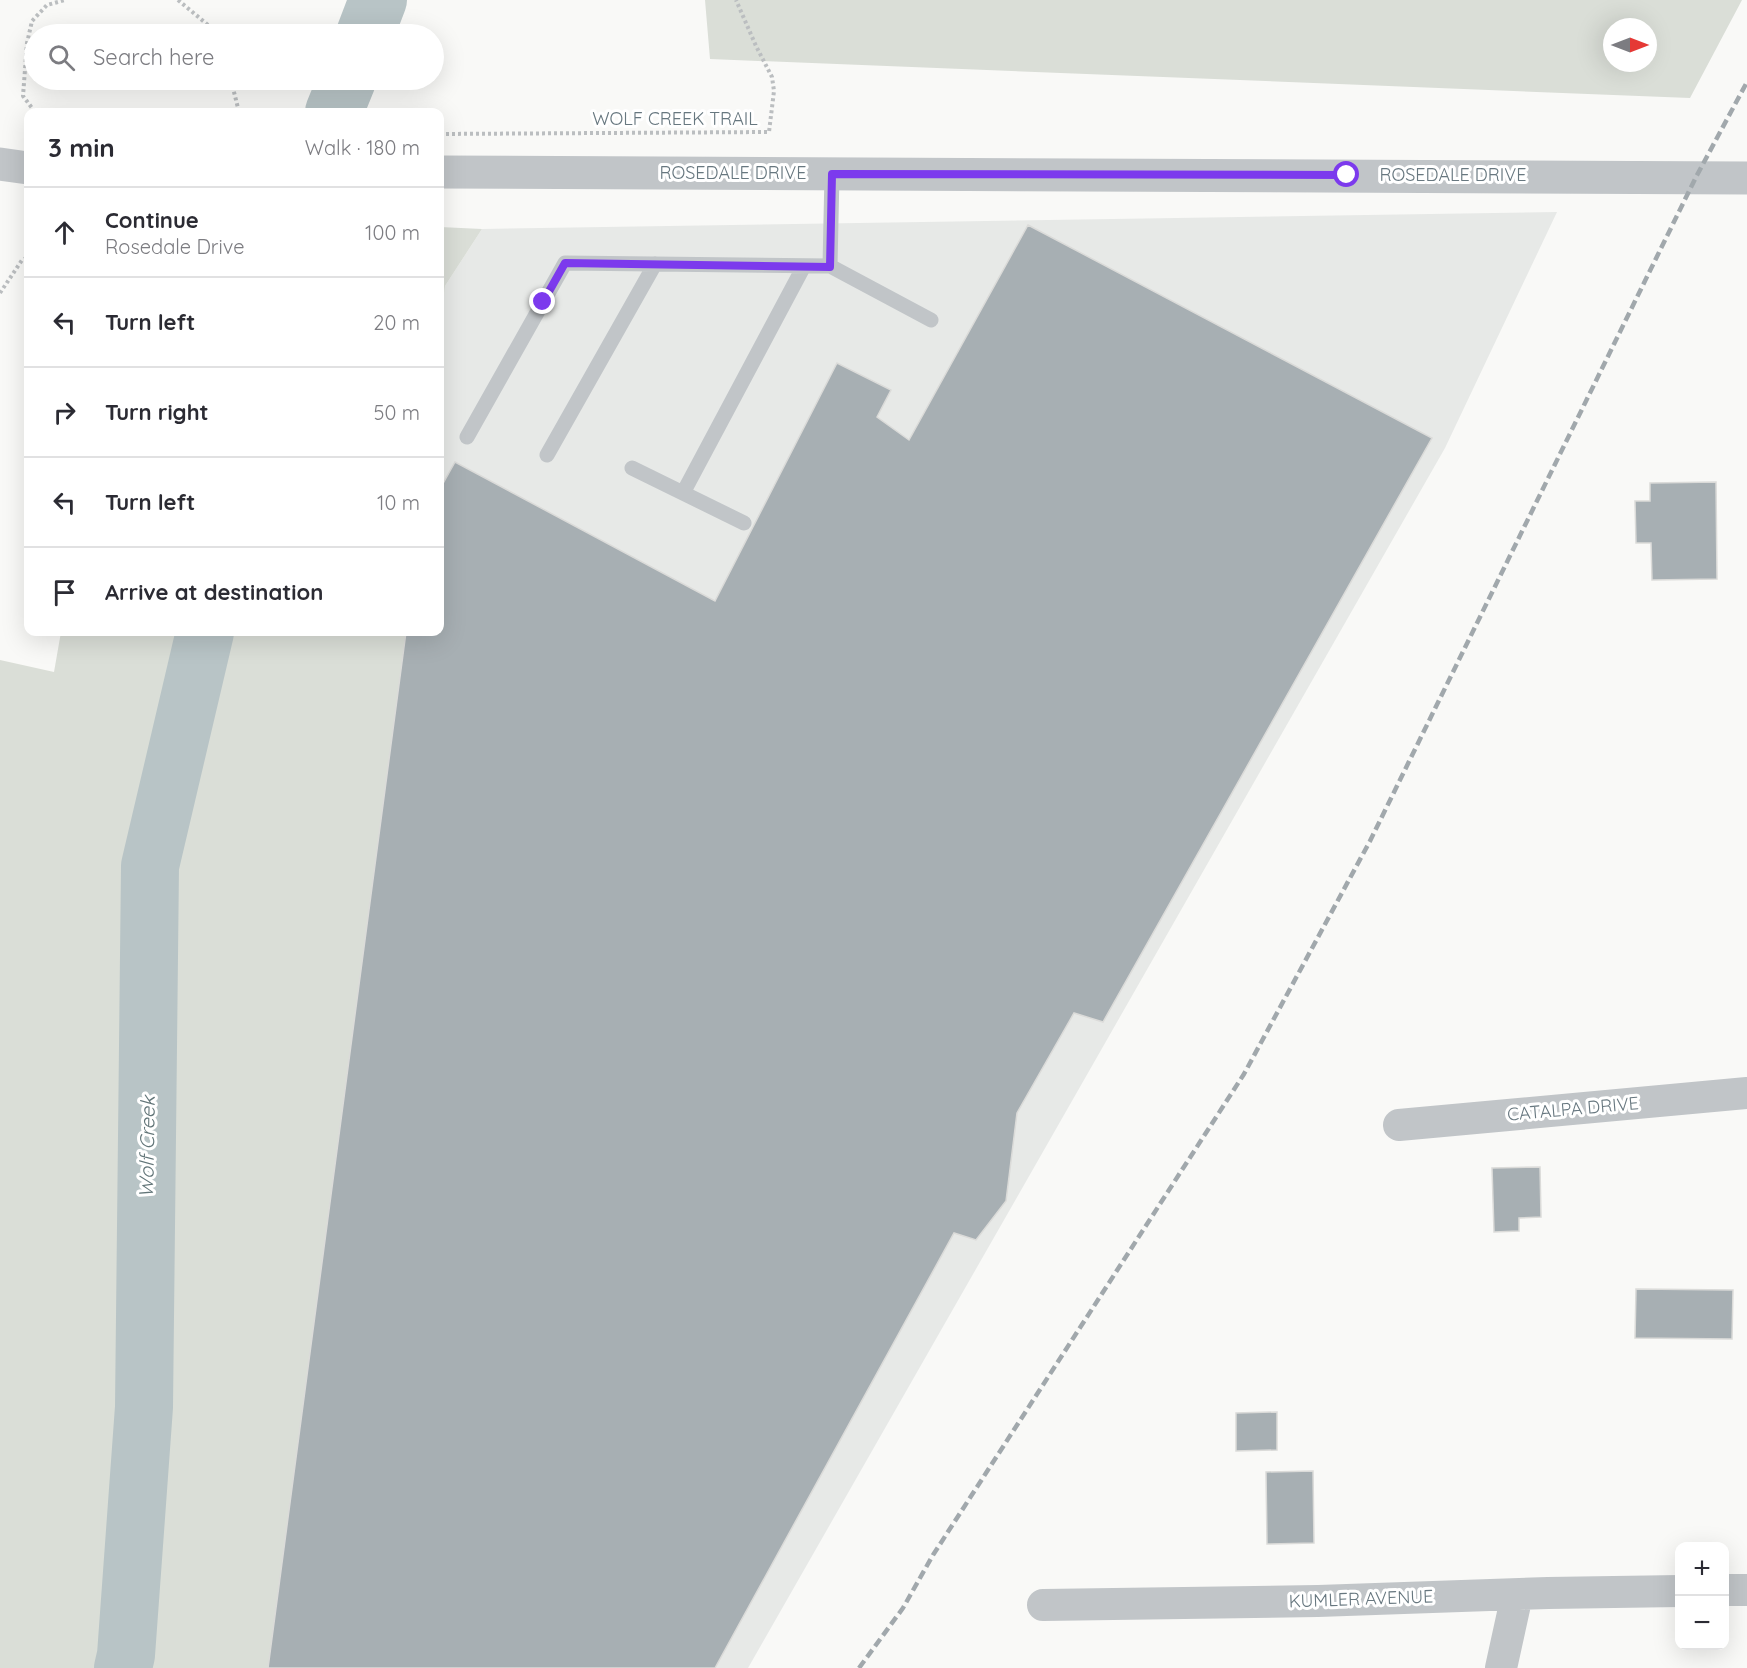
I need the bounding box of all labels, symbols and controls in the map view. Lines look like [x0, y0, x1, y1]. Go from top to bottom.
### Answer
north arrow [1603, 18, 1657, 72]
search box [24, 24, 444, 90]
icon: search [45, 41, 78, 74]
text: Search here [93, 43, 214, 71]
street label: WOLF CREEK TRAIL [592, 107, 758, 130]
text: 3 min [48, 131, 115, 164]
text: Walk · 180 m [305, 135, 420, 160]
street label: ROSEDALE DRIVE [660, 161, 806, 184]
route start [1333, 161, 1359, 187]
street label: ROSEDALE DRIVE [1380, 163, 1526, 186]
text: Continue [105, 206, 199, 234]
icon: ahead [48, 216, 81, 249]
text: 100 m [365, 220, 420, 245]
text: Rosedale Drive [105, 234, 245, 259]
route end [529, 288, 555, 314]
icon: left [48, 306, 81, 339]
text: Turn left [105, 308, 195, 336]
text: 20 m [373, 310, 420, 335]
icon: right [48, 396, 81, 429]
text: Turn right [105, 398, 209, 426]
text: 50 m [374, 400, 420, 425]
icon: left [48, 486, 81, 519]
text: Turn left [105, 488, 195, 516]
text: 10 m [377, 490, 420, 515]
icon: arrive [48, 576, 81, 609]
text: Arrive at destination [105, 578, 323, 606]
street label: CATALPA DRIVE [1506, 1091, 1640, 1126]
water label: Wolf Creek [133, 1093, 160, 1198]
map controls [1675, 1542, 1729, 1650]
button: + [1675, 1542, 1729, 1596]
street label: KUMLER AVENUE [1288, 1584, 1434, 1613]
button: − [1675, 1596, 1729, 1650]

